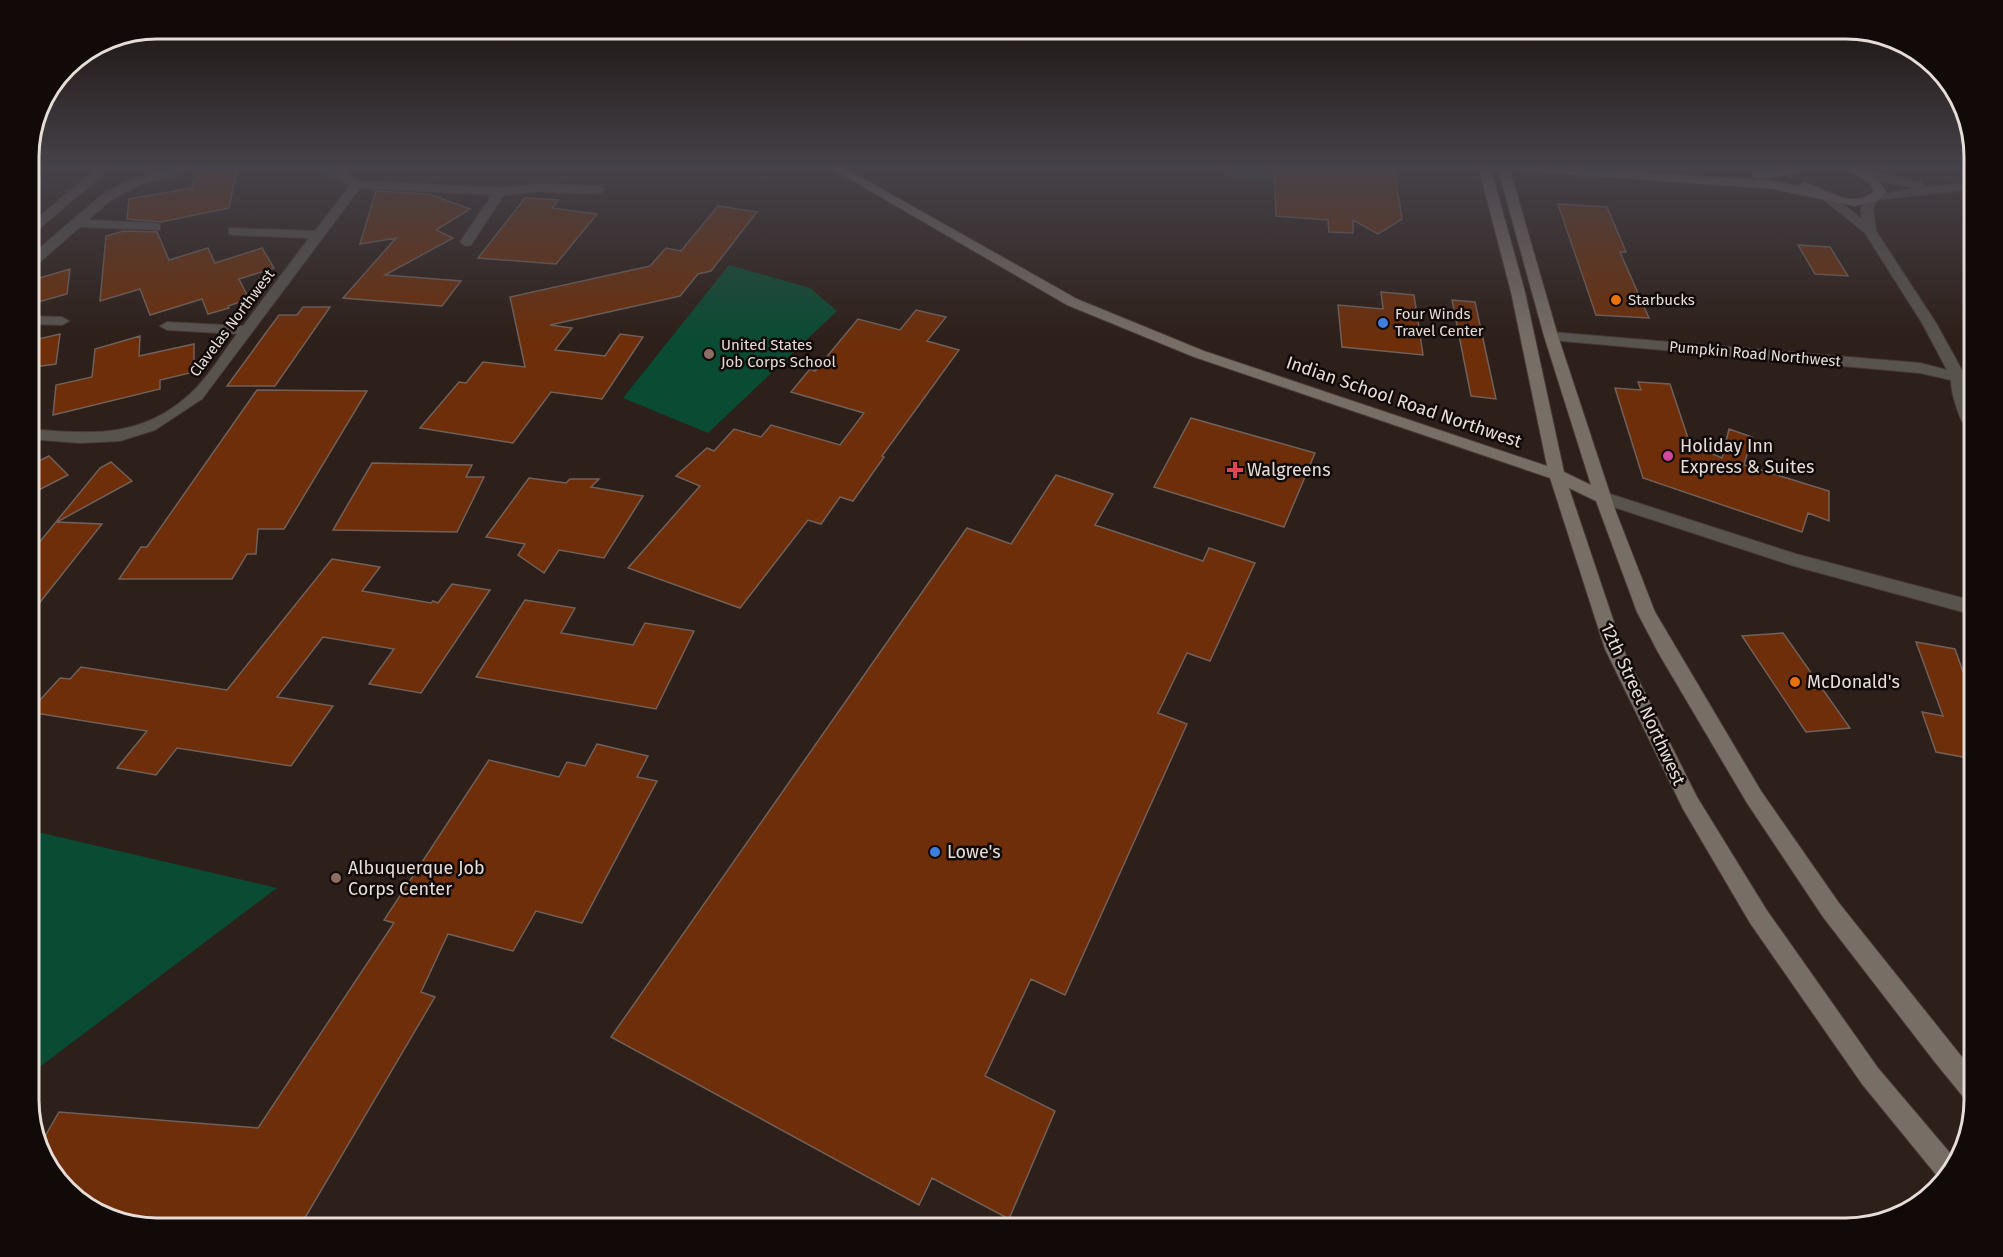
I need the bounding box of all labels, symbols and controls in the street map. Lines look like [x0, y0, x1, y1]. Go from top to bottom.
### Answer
street label: Clavelas Northwest [186, 265, 279, 380]
place label: Starbucks [1628, 291, 1695, 309]
marker: Starbucks [1609, 293, 1623, 307]
place label: Four Winds Travel Center [1395, 305, 1484, 340]
marker: Four Winds Travel Center [1376, 316, 1390, 330]
place label: United States Job Corps School [721, 336, 836, 371]
street label: Pumpkin Road Northwest [1668, 338, 1842, 371]
marker: United States Job Corps School [702, 347, 716, 361]
street label: Indian School Road Northwest [1283, 351, 1525, 453]
place label: Holiday Inn Express & Suites [1680, 435, 1814, 478]
marker: Holiday Inn Express & Suites [1661, 449, 1675, 463]
place label: Walgreens [1247, 459, 1331, 481]
marker: Walgreens [1228, 463, 1242, 477]
street label: 12th Street Northwest [1596, 619, 1690, 789]
place label: McDonald's [1807, 671, 1900, 693]
marker: McDonald's [1788, 675, 1802, 689]
place label: Lowe's [947, 841, 1001, 863]
marker: Lowe's [928, 845, 942, 859]
place label: Albuquerque Job Corps Center [348, 857, 485, 900]
marker: Albuquerque Job Corps Center [329, 871, 343, 885]

